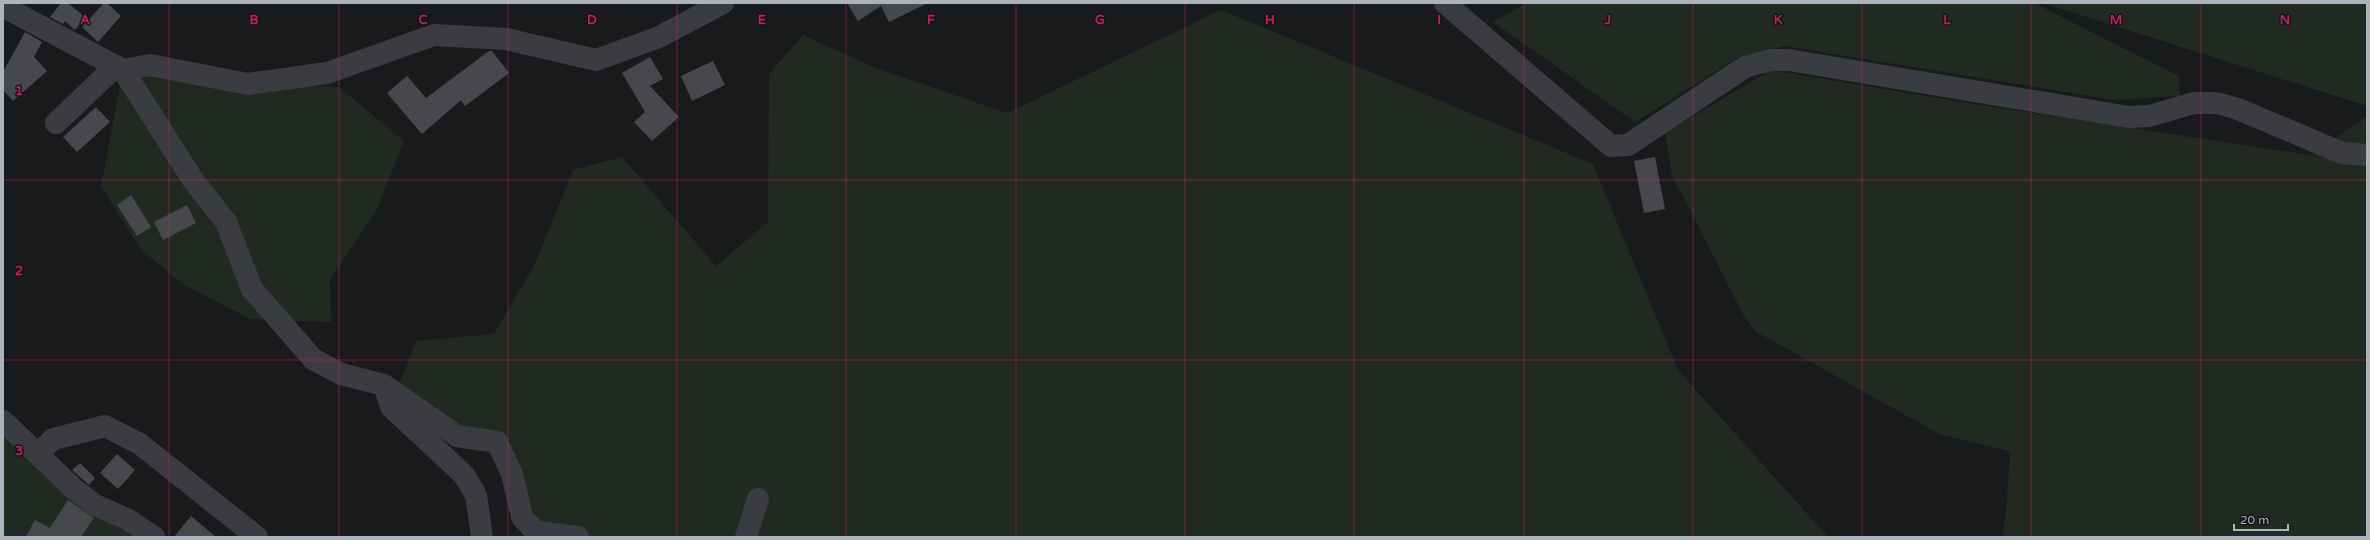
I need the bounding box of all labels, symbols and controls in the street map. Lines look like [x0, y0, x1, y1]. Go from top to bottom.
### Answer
text: A [80, 12, 90, 28]
text: B [249, 12, 259, 28]
text: C [418, 12, 428, 28]
text: D [587, 12, 597, 28]
text: E [758, 12, 766, 28]
text: F [927, 12, 935, 28]
text: G [1095, 12, 1105, 28]
text: H [1265, 12, 1275, 28]
text: I [1437, 12, 1441, 28]
text: J [1604, 12, 1611, 28]
text: K [1774, 12, 1783, 28]
text: L [1943, 12, 1951, 28]
text: M [2110, 12, 2122, 28]
text: N [2280, 12, 2290, 28]
text: 1 [15, 83, 23, 99]
text: 2 [15, 263, 23, 279]
text: 3 [15, 443, 23, 459]
scale bar [2234, 506, 2288, 532]
text: 20 m [2240, 513, 2269, 527]

